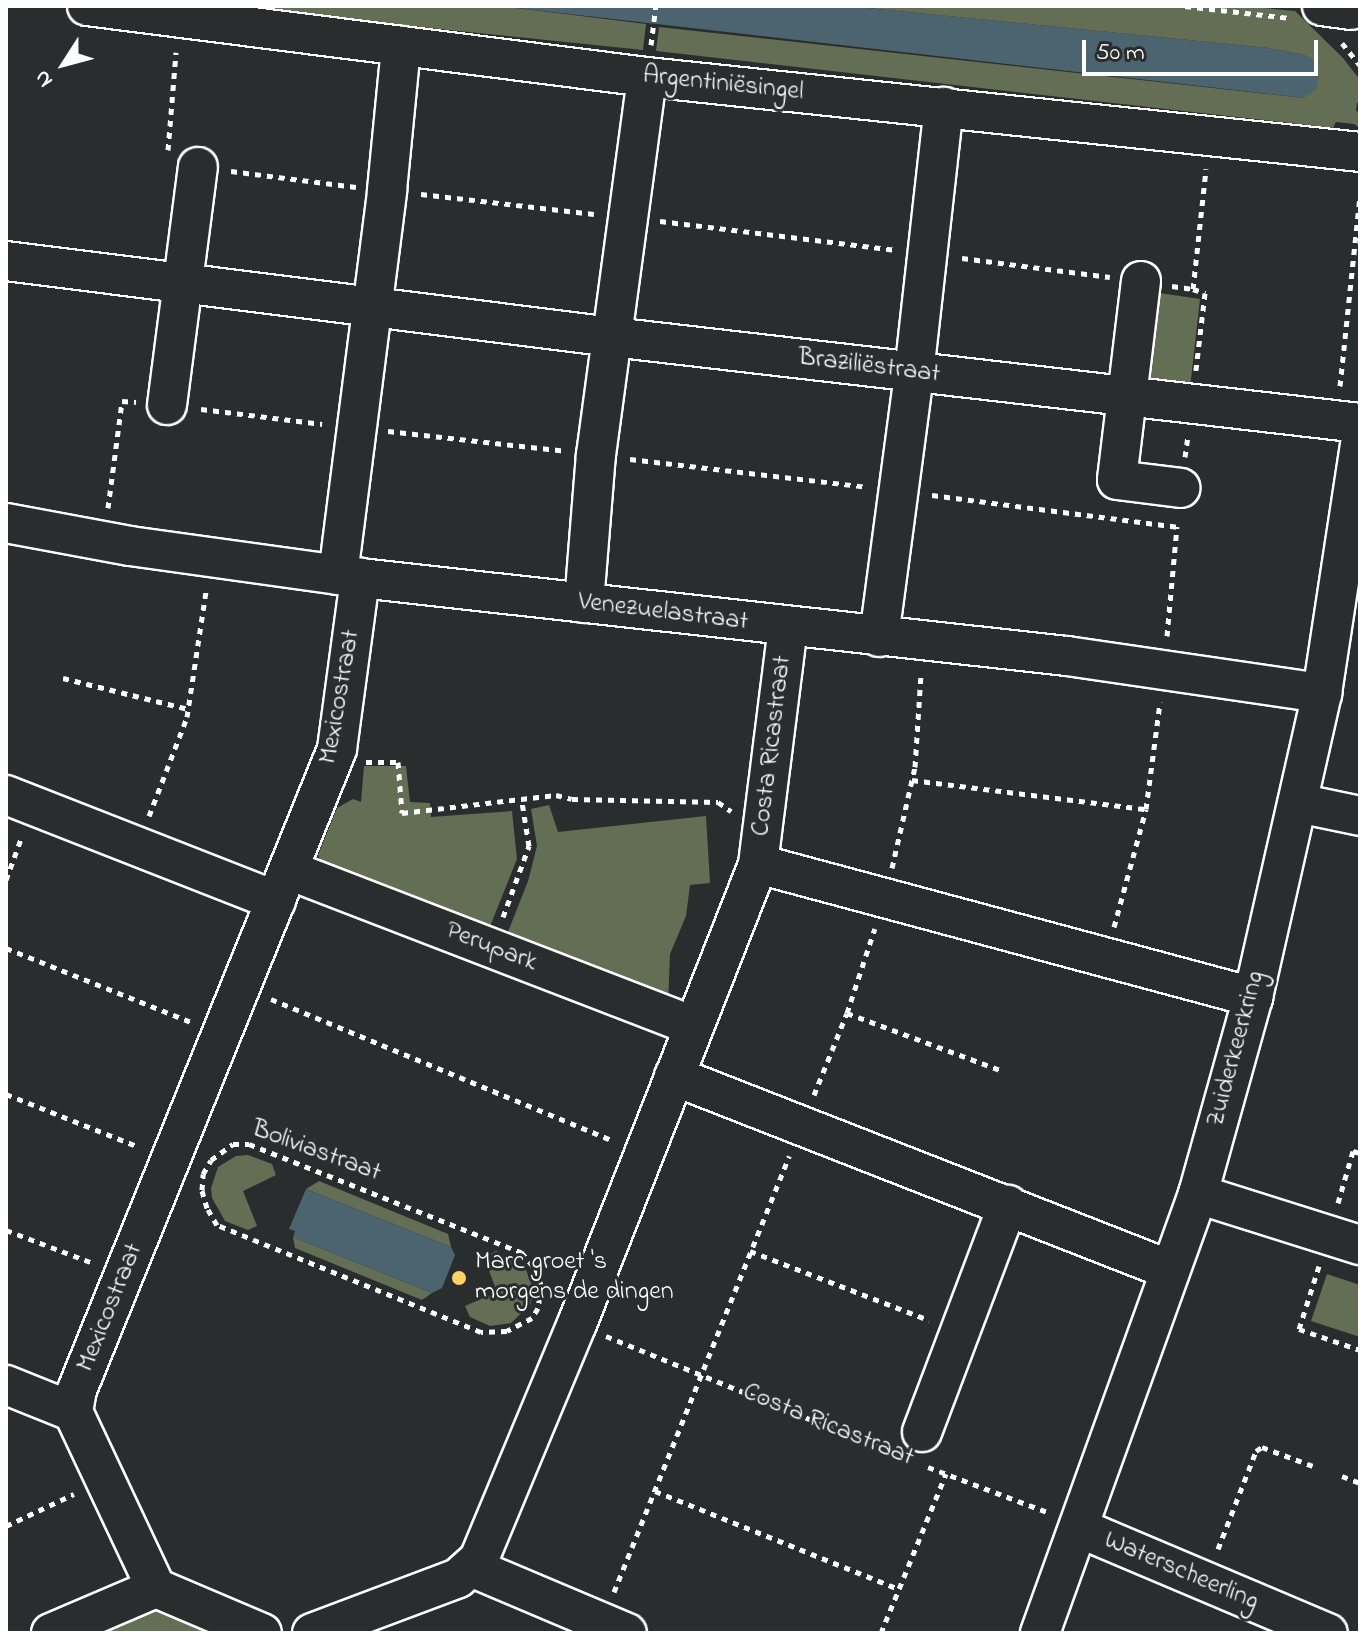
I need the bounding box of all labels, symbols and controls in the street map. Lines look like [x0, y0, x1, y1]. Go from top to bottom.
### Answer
north arrow [24, 24, 104, 104]
scale bar [1086, 24, 1322, 74]
text: 50 m [1096, 36, 1145, 71]
street label: Argentiniësingel [641, 61, 805, 109]
text: N [27, 63, 62, 94]
street label: Braziliëstraat [796, 343, 942, 391]
street label: Venezuelastraat [576, 587, 750, 639]
street label: Mexicostraat [314, 627, 368, 767]
street label: Costa Ricastraat [746, 654, 800, 838]
street label: Perupark [441, 916, 541, 980]
street label: Zuiderkeerkring [1201, 968, 1273, 1130]
street label: Boliviastraat [247, 1114, 385, 1190]
street label: Mexicostraat [71, 1239, 151, 1377]
place label: Marc groet 's morgens de dingen [475, 1247, 674, 1308]
marker: Marc groet 's morgens de dingen [450, 1269, 468, 1287]
street label: Costa Ricastraat [738, 1377, 918, 1475]
street label: Waterscheerling [1099, 1525, 1263, 1619]

